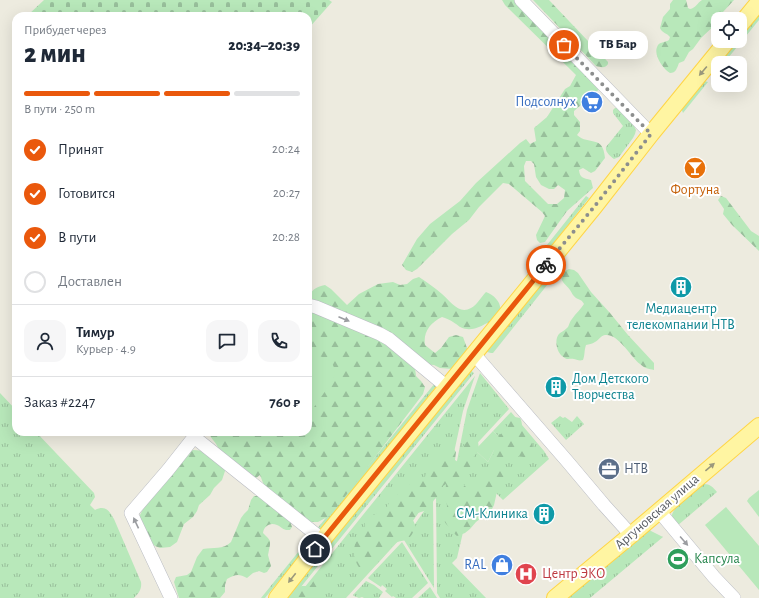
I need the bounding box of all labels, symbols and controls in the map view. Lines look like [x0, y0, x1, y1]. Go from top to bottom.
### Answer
map controls [711, 12, 747, 92]
button: locate [711, 12, 747, 48]
text: Прибудет через [24, 24, 106, 37]
pin [547, 28, 581, 62]
callout: ТВ Бар [588, 31, 648, 59]
icon: bag [553, 34, 575, 56]
text: 20:34–20:39 [228, 38, 300, 53]
text: ТВ Бар [599, 38, 637, 51]
text: 2 мин [24, 41, 86, 67]
button: layers [711, 56, 747, 92]
one-way arrow [698, 66, 707, 77]
supermarket icon: Подсолнух [579, 89, 605, 115]
place label: Подсолнух [515, 95, 576, 109]
text: В пути · 250 m [24, 103, 95, 116]
icon: check [24, 139, 46, 161]
text: Принят [58, 142, 103, 157]
text: 20:24 [272, 143, 300, 156]
bar icon: Фортуна [682, 155, 708, 181]
icon: check [24, 183, 46, 205]
place label: Фортуна [670, 183, 720, 197]
text: Готовится [58, 186, 115, 201]
text: 20:27 [273, 187, 300, 200]
icon: check [24, 227, 46, 249]
text: В пути [58, 230, 96, 245]
text: 20:28 [272, 231, 300, 244]
courier [526, 245, 566, 285]
icon: bike [535, 254, 557, 276]
text: Доставлен [58, 274, 122, 289]
building icon: Медиацентр телекомпании НТВ [668, 274, 694, 300]
place label: Медиацентр телекомпании НТВ [626, 302, 735, 332]
one-way arrow [339, 316, 350, 322]
button: person [24, 320, 66, 362]
button: chat [206, 320, 248, 362]
button: phone [258, 320, 300, 362]
text: Тимур [76, 325, 115, 340]
text: Курьер · 4.9 [76, 343, 136, 356]
place label: Дом Детского Творчества [572, 372, 649, 402]
building icon: Дом Детского Творчества [543, 374, 569, 400]
text: Заказ #2247 [24, 395, 95, 410]
text: 760 ₽ [269, 395, 300, 410]
office icon: НТВ [596, 456, 622, 482]
place label: НТВ [624, 462, 648, 476]
one-way arrow [704, 463, 715, 472]
street label: Аргуновская улица [612, 471, 702, 552]
building icon: СМ-Клиника [531, 501, 557, 527]
place label: СМ-Клиника [456, 507, 529, 521]
one-way arrow [133, 518, 139, 529]
pin [298, 532, 332, 566]
one-way arrow [679, 536, 688, 547]
icon: home [304, 538, 326, 560]
sports icon: Капсула [665, 546, 691, 572]
shop icon: RAL [489, 552, 515, 578]
place label: Капсула [694, 552, 740, 566]
place label: RAL [464, 558, 486, 572]
hospital icon: Центр ЭКО [513, 561, 539, 587]
place label: Центр ЭКО [542, 567, 605, 581]
one-way arrow [288, 573, 297, 584]

